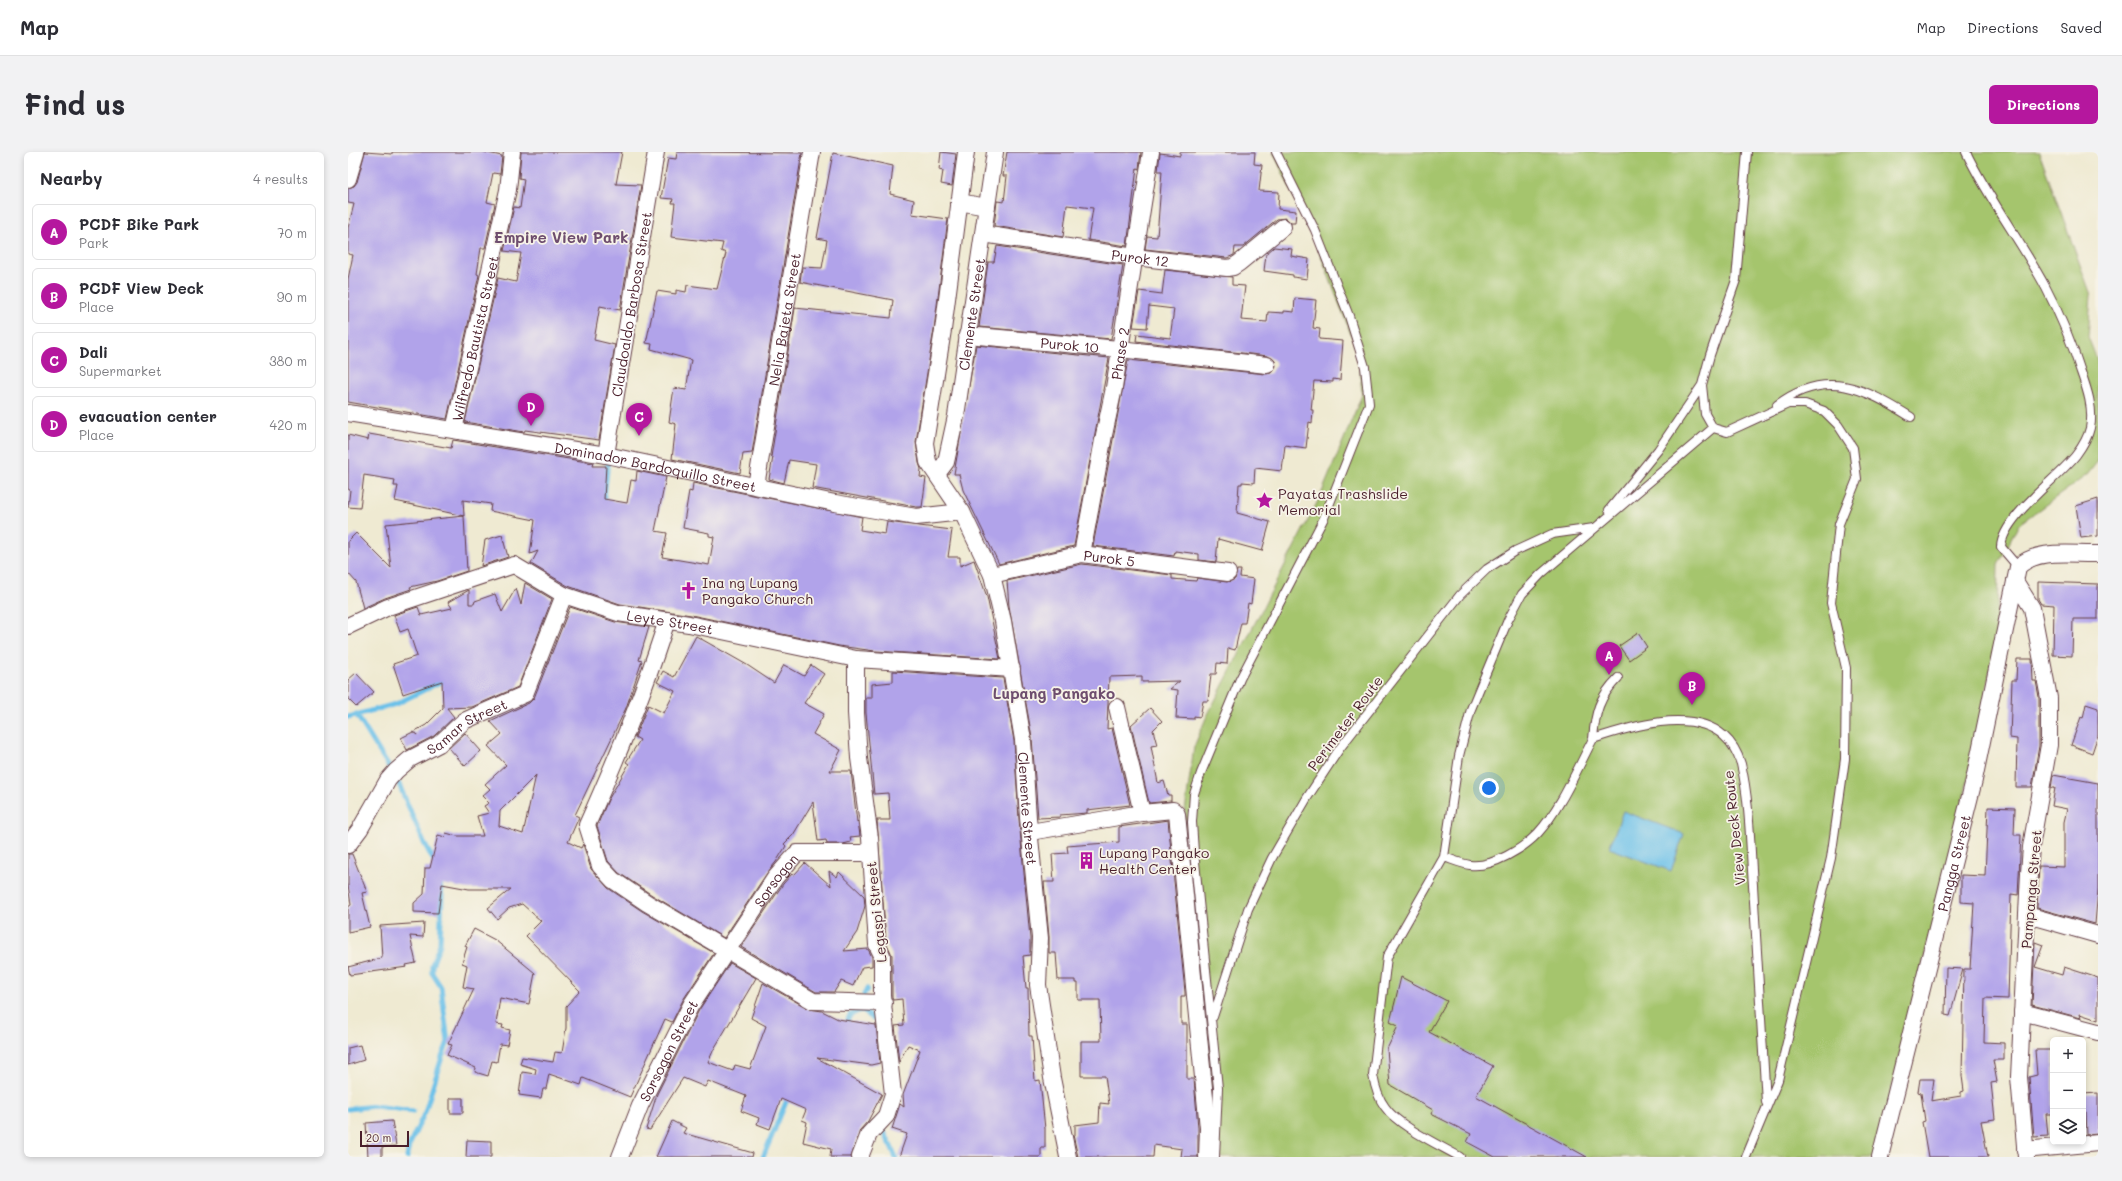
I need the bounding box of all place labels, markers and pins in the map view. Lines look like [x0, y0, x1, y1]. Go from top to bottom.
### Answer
pin: D [518, 393, 544, 426]
pin: C [626, 403, 652, 436]
place label: Payatas Trashslide Memorial [1278, 484, 1408, 519]
place icon: Payatas Trashslide Memorial [1255, 491, 1275, 511]
place label: Ina ng Lupang Pangako Church [702, 573, 813, 608]
church icon: Ina ng Lupang Pangako Church [679, 580, 699, 600]
pin: A [1596, 642, 1622, 675]
pin: B [1679, 672, 1705, 705]
place label: Lupang Pangako Health Center [1099, 843, 1209, 878]
building icon: Lupang Pangako Health Center [1076, 850, 1096, 870]

